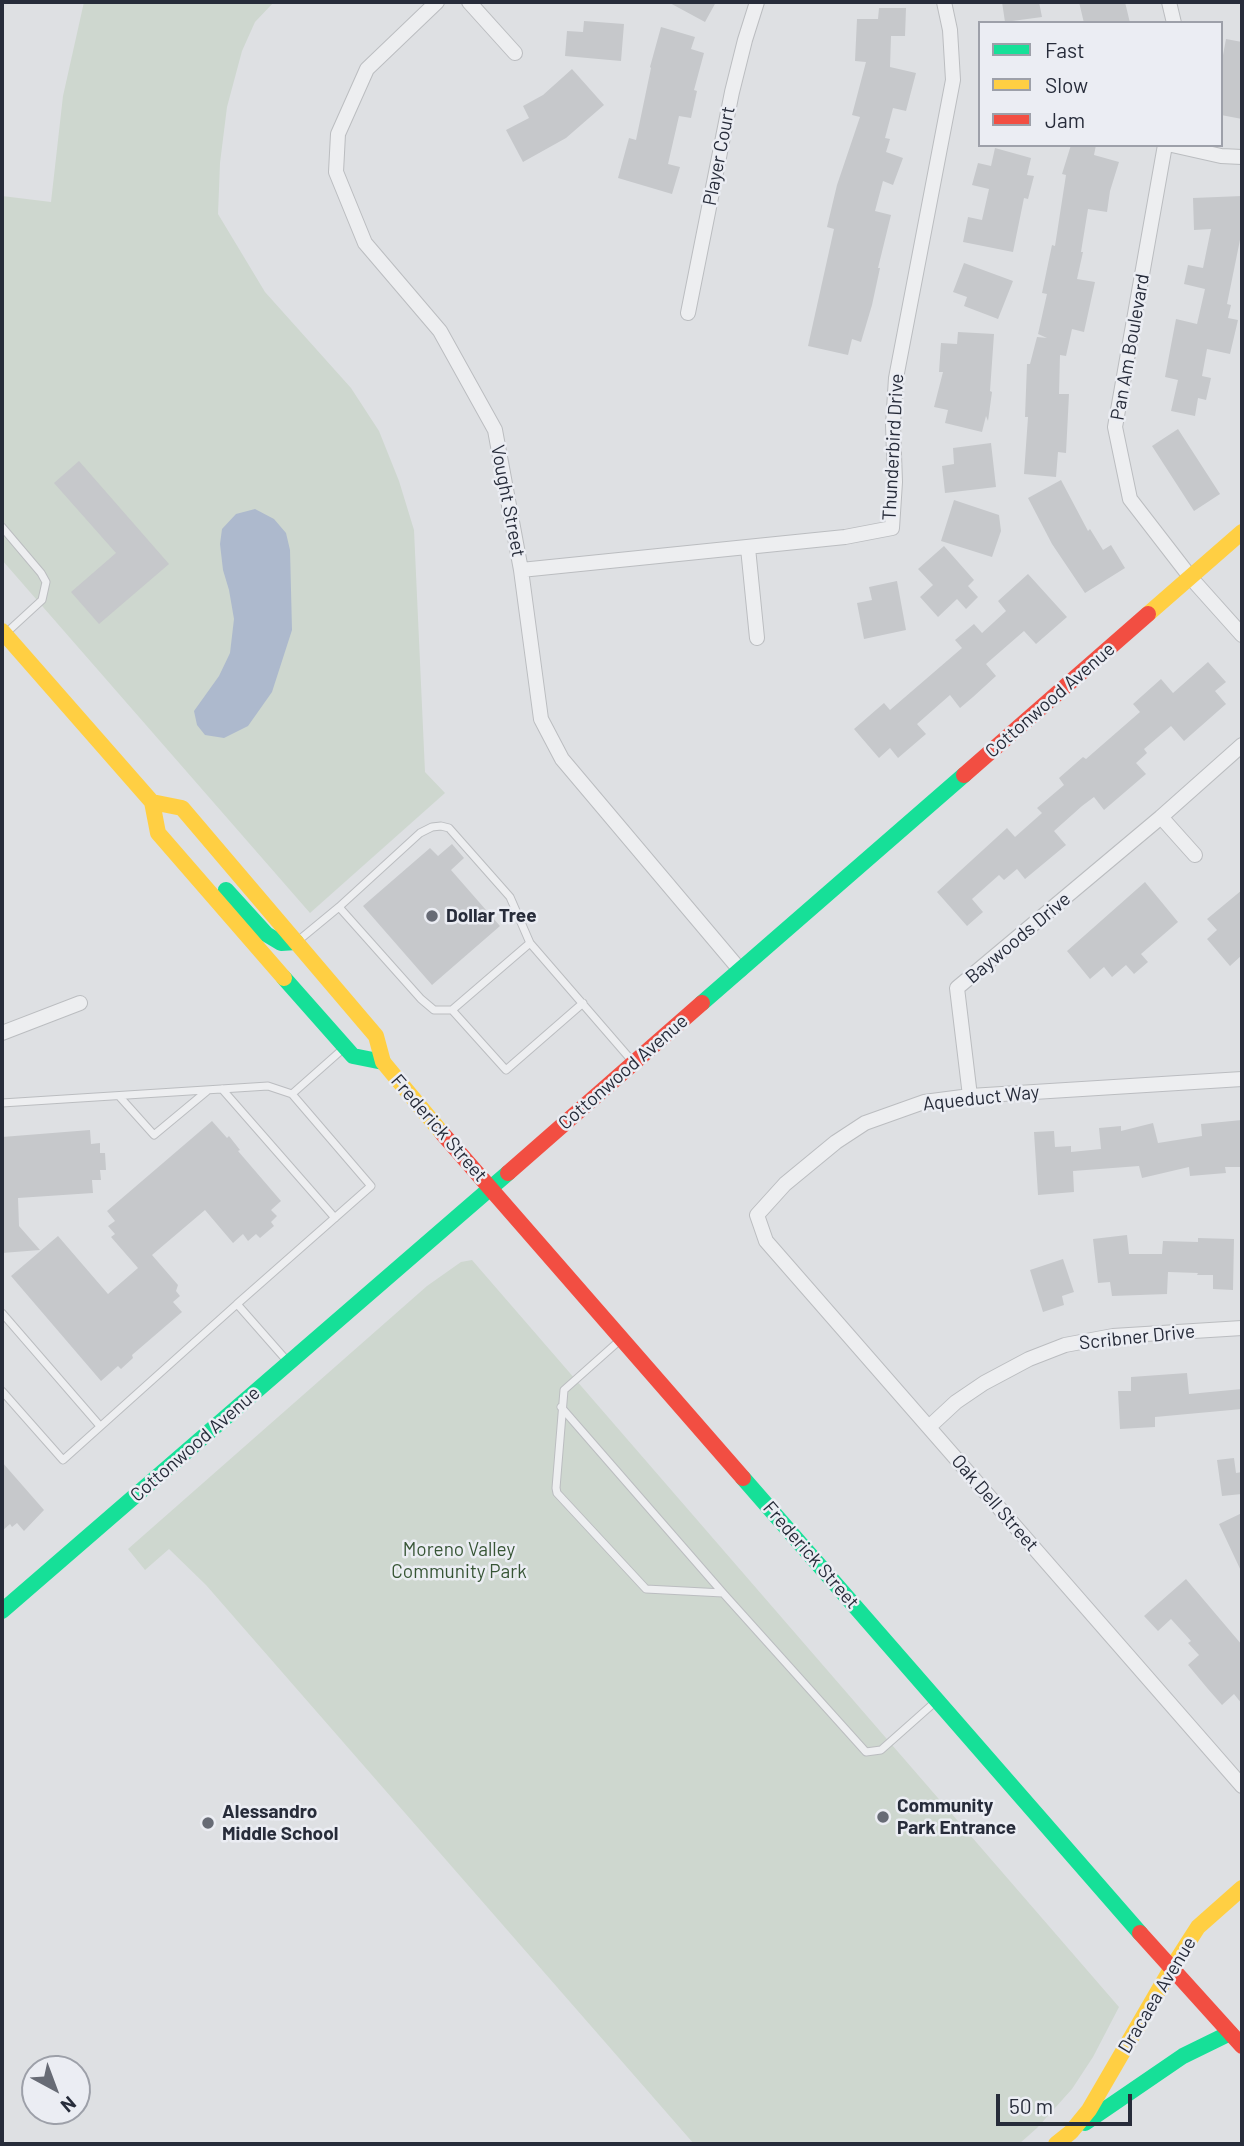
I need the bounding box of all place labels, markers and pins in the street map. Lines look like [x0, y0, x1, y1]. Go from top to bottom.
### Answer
place label: Dollar Tree [446, 905, 537, 927]
marker: Dollar Tree [424, 908, 440, 924]
place label: Community Park Entrance [897, 1795, 1016, 1839]
place label: Alessandro Middle School [222, 1801, 338, 1845]
marker: Community Park Entrance [875, 1809, 891, 1825]
marker: Alessandro Middle School [200, 1815, 216, 1831]

